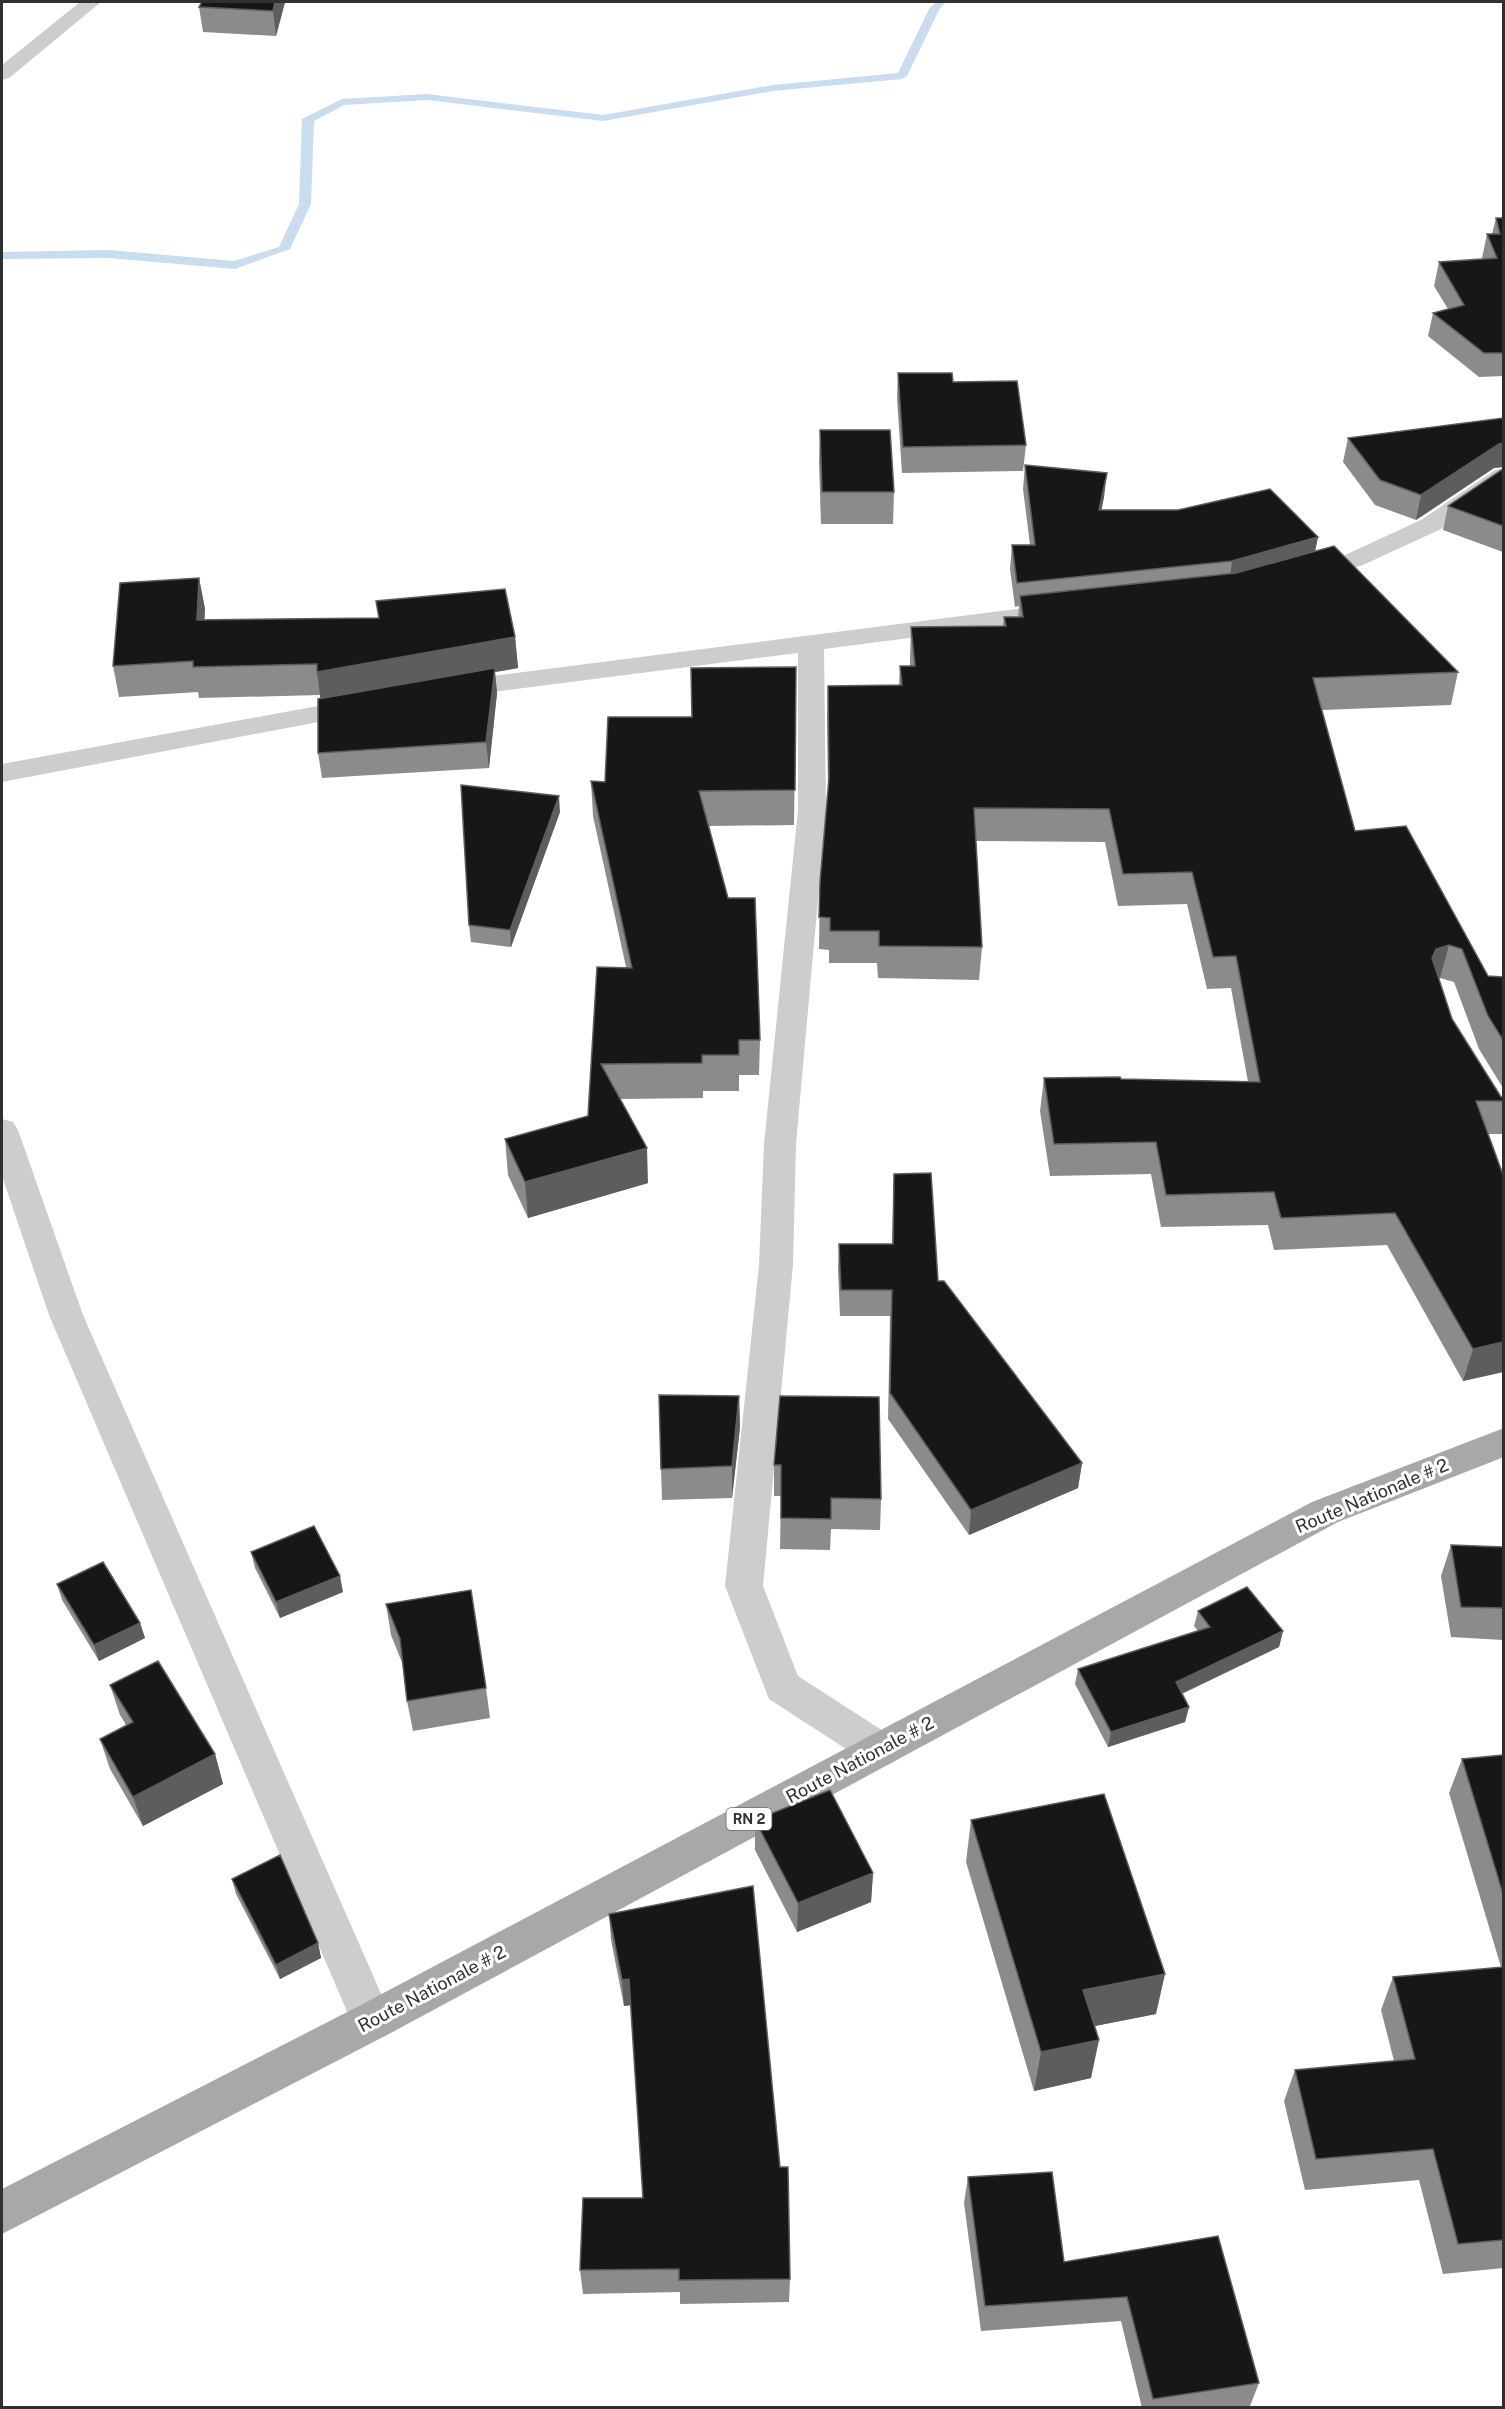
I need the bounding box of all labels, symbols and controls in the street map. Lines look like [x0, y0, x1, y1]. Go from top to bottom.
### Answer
street label: Route Nationale # 2 [1292, 1454, 1451, 1537]
street label: Route Nationale # 2 [782, 1712, 937, 1807]
road number: RN 2 [726, 1808, 771, 1830]
street label: Route Nationale # 2 [354, 1941, 509, 2036]

